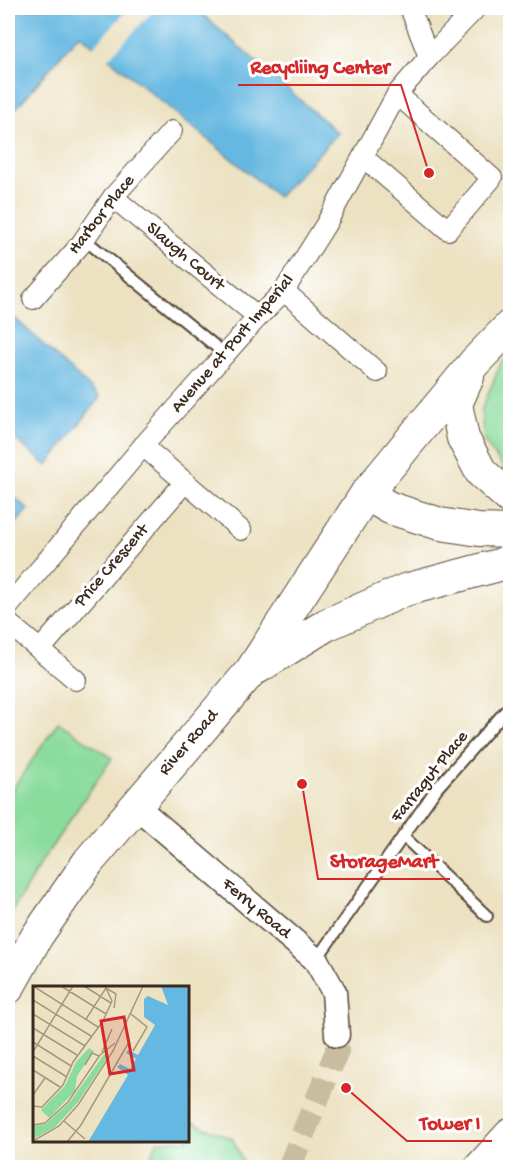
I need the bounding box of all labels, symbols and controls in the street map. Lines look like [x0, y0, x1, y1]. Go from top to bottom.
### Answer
callout: Recycliing Center [238, 47, 401, 85]
text: Recycliing Center [249, 58, 391, 81]
street label: Harbor Place [64, 170, 140, 259]
street label: Slaugh Court [141, 218, 230, 297]
street label: Avenue at Port Imperial [167, 270, 299, 418]
street label: Price Crescent [70, 519, 155, 613]
street label: River Road [155, 705, 224, 780]
street label: Farragut Place [386, 727, 474, 828]
callout: StorageMart [318, 841, 450, 879]
text: StorageMart [330, 852, 440, 875]
street label: Ferry Road [216, 873, 296, 945]
inset map [33, 986, 189, 1142]
callout: Tower I [407, 1103, 492, 1141]
text: Tower I [418, 1114, 480, 1137]

